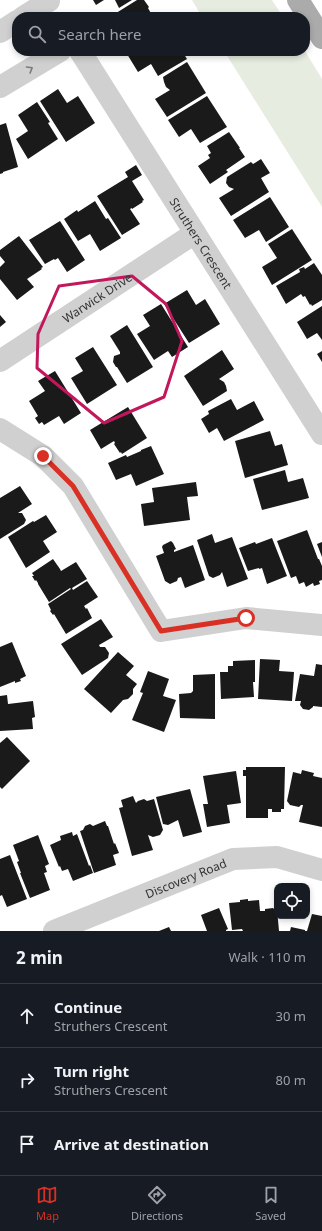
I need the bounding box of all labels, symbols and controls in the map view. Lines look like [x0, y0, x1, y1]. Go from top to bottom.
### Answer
search box [12, 12, 310, 56]
icon: search [26, 23, 48, 45]
text: Search here [58, 24, 141, 44]
one-way arrow [26, 66, 33, 74]
street label: Struthers Crescent [166, 194, 237, 292]
street label: Warwick Drive [59, 268, 135, 326]
route end [34, 447, 52, 465]
route start [237, 609, 255, 627]
street label: Discovery Road [142, 854, 229, 902]
map controls [274, 883, 310, 919]
button: locate [274, 883, 310, 919]
text: 2 min [16, 946, 63, 969]
text: Walk · 110 m [228, 948, 306, 966]
text: Continue [54, 997, 122, 1017]
icon: ahead [16, 1005, 38, 1027]
text: 30 m [276, 1007, 306, 1025]
text: Struthers Crescent [54, 1017, 167, 1035]
text: Turn right [54, 1061, 129, 1081]
icon: right [16, 1069, 38, 1091]
text: 80 m [276, 1071, 306, 1089]
text: Struthers Crescent [54, 1081, 167, 1099]
icon: arrive [16, 1133, 38, 1155]
text: Arrive at destination [54, 1134, 209, 1154]
tab: Map [36, 1184, 59, 1223]
tab: Directions [131, 1184, 183, 1223]
tab: Saved [255, 1184, 286, 1223]

